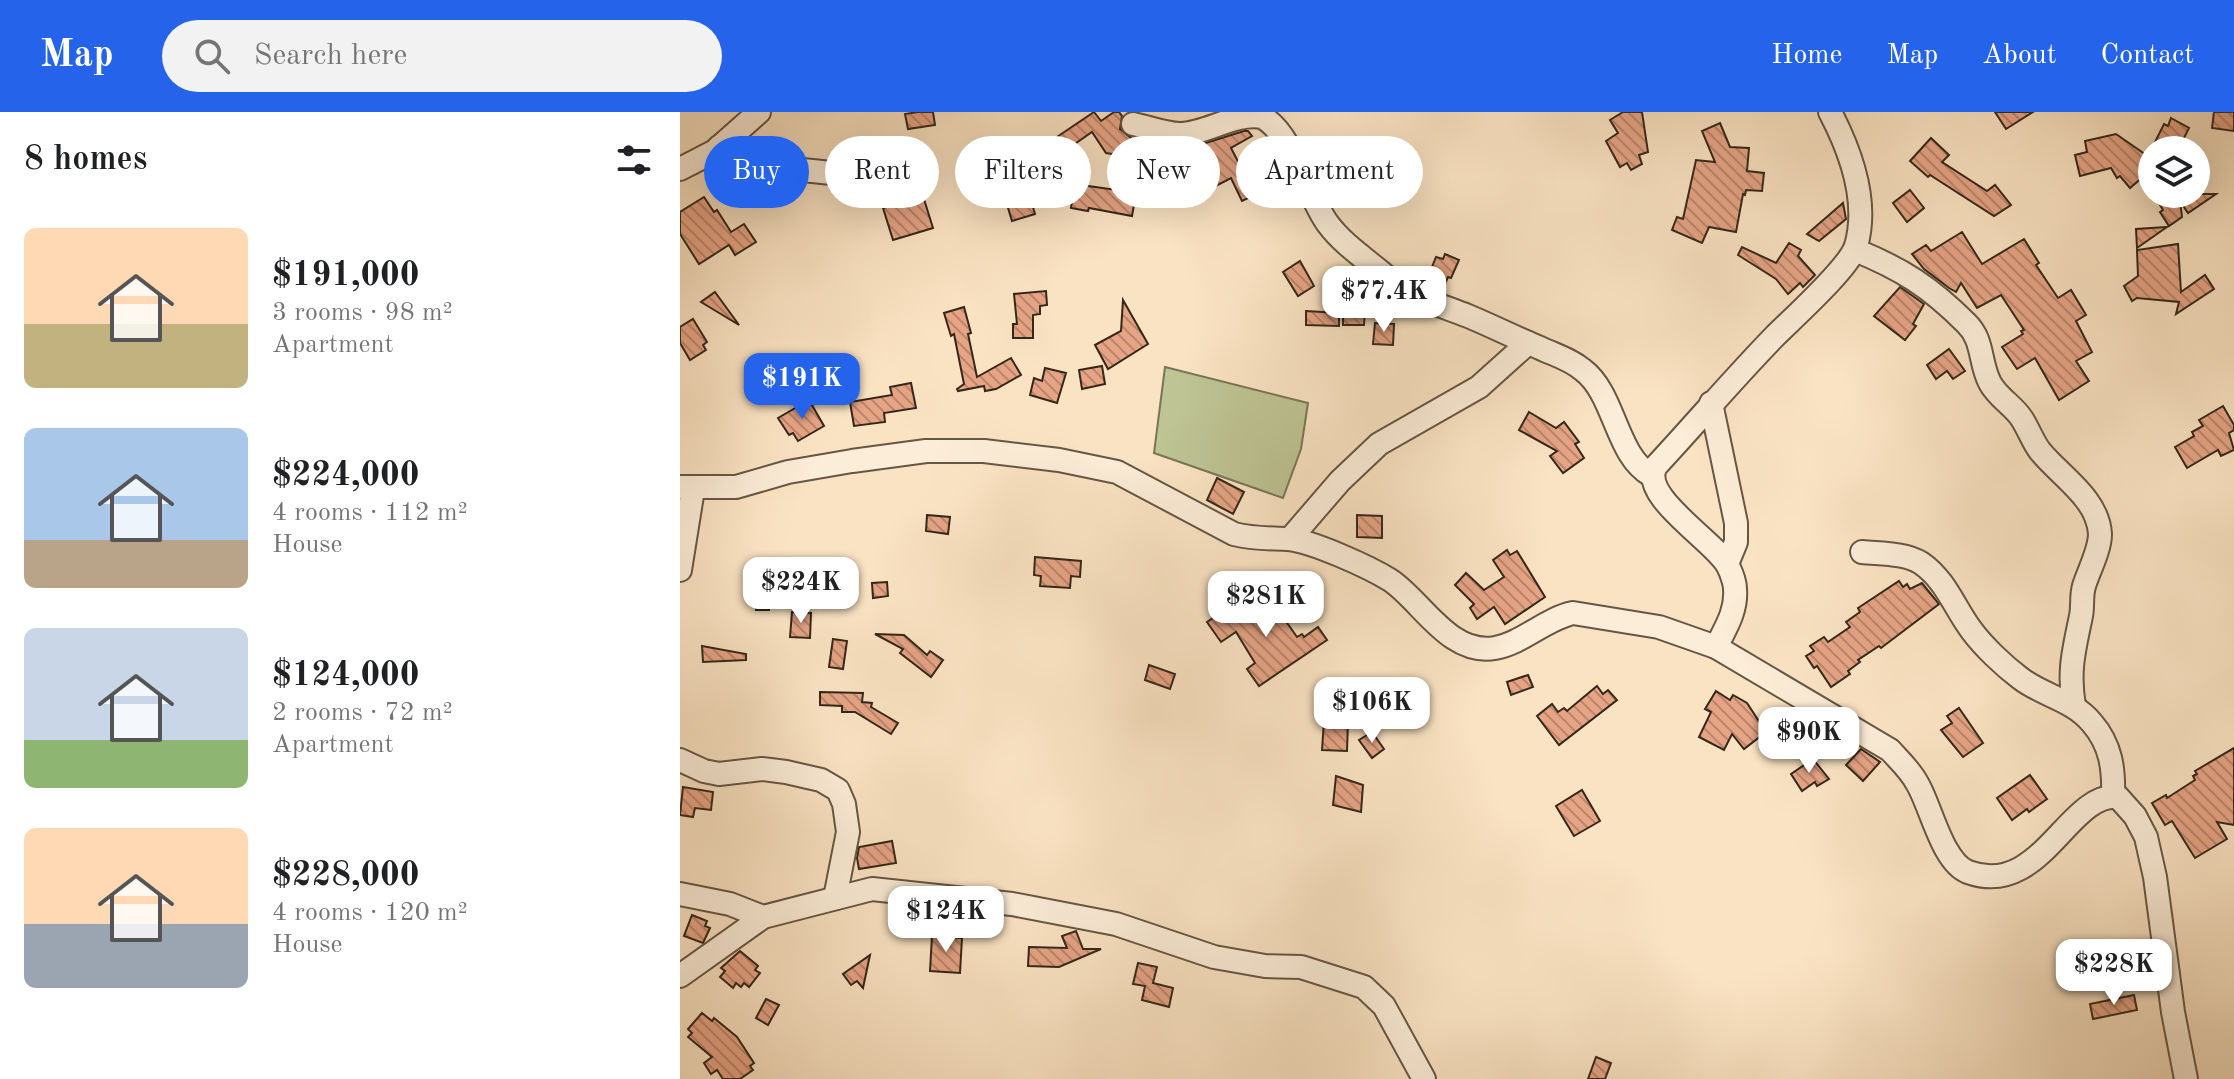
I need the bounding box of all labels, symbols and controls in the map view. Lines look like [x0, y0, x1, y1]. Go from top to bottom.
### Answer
search box [162, 20, 722, 92]
icon: search [190, 34, 234, 78]
text: Map [40, 37, 114, 75]
text: Search here [254, 41, 407, 71]
text: Home [1771, 42, 1842, 70]
text: Map [1886, 42, 1938, 70]
text: About [1982, 42, 2057, 70]
text: Contact [2101, 42, 2194, 70]
chip: Buy [704, 136, 809, 208]
chip: Rent [825, 136, 939, 208]
chip: Filters [955, 136, 1091, 208]
chip: New [1107, 136, 1220, 208]
chip: Apartment [1236, 136, 1423, 208]
map controls [2138, 136, 2210, 208]
button: layers [2138, 136, 2210, 208]
icon: filters [612, 138, 656, 182]
text: 8 homes [24, 143, 147, 177]
text: $191,000 [272, 259, 420, 293]
icon: home [88, 260, 184, 356]
pin: $77.4K [1319, 266, 1449, 334]
text: $77.4K [1340, 279, 1428, 305]
text: 3 rooms · 98 m² [272, 300, 453, 326]
text: Apartment [272, 332, 394, 358]
pin: $191K [746, 353, 858, 421]
text: $191K [762, 366, 842, 392]
text: $224,000 [272, 459, 420, 493]
icon: home [88, 460, 184, 556]
text: 4 rooms · 112 m² [272, 500, 468, 526]
text: House [272, 532, 343, 558]
pin: $224K [745, 557, 857, 625]
text: $224K [761, 570, 841, 596]
pin: $281K [1210, 571, 1322, 639]
text: $281K [1226, 584, 1306, 610]
text: $124,000 [272, 659, 420, 693]
icon: home [88, 660, 184, 756]
pin: $106K [1316, 677, 1428, 745]
text: $106K [1332, 690, 1412, 716]
text: 2 rooms · 72 m² [272, 700, 453, 726]
pin: $90K [1762, 707, 1856, 775]
text: $90K [1776, 720, 1842, 746]
text: Apartment [272, 732, 394, 758]
text: $228,000 [272, 859, 420, 893]
icon: home [88, 860, 184, 956]
pin: $124K [890, 886, 1002, 954]
text: $124K [906, 899, 986, 925]
text: 4 rooms · 120 m² [272, 900, 468, 926]
text: House [272, 932, 343, 958]
pin: $228K [2058, 939, 2170, 1007]
text: $228K [2074, 952, 2154, 978]

